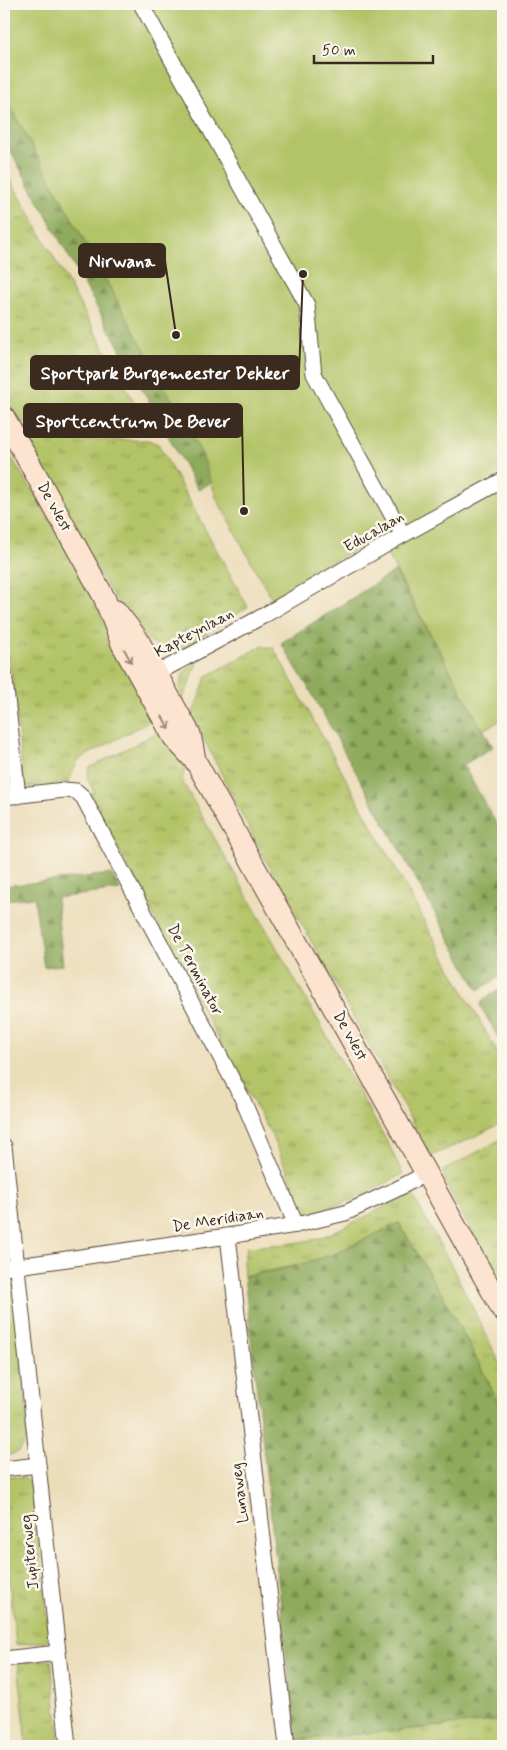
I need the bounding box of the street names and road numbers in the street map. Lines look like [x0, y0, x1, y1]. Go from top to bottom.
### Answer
street label: De West [32, 478, 76, 536]
street label: Educalaan [340, 506, 408, 558]
street label: Kapteynlaan [151, 603, 237, 663]
street label: De Terminator [162, 920, 228, 1020]
street label: De West [328, 1007, 372, 1065]
street label: De Meridiaan [171, 1202, 265, 1238]
street label: Lunaweg [226, 1462, 254, 1524]
street label: Jupiterweg [16, 1513, 45, 1591]

